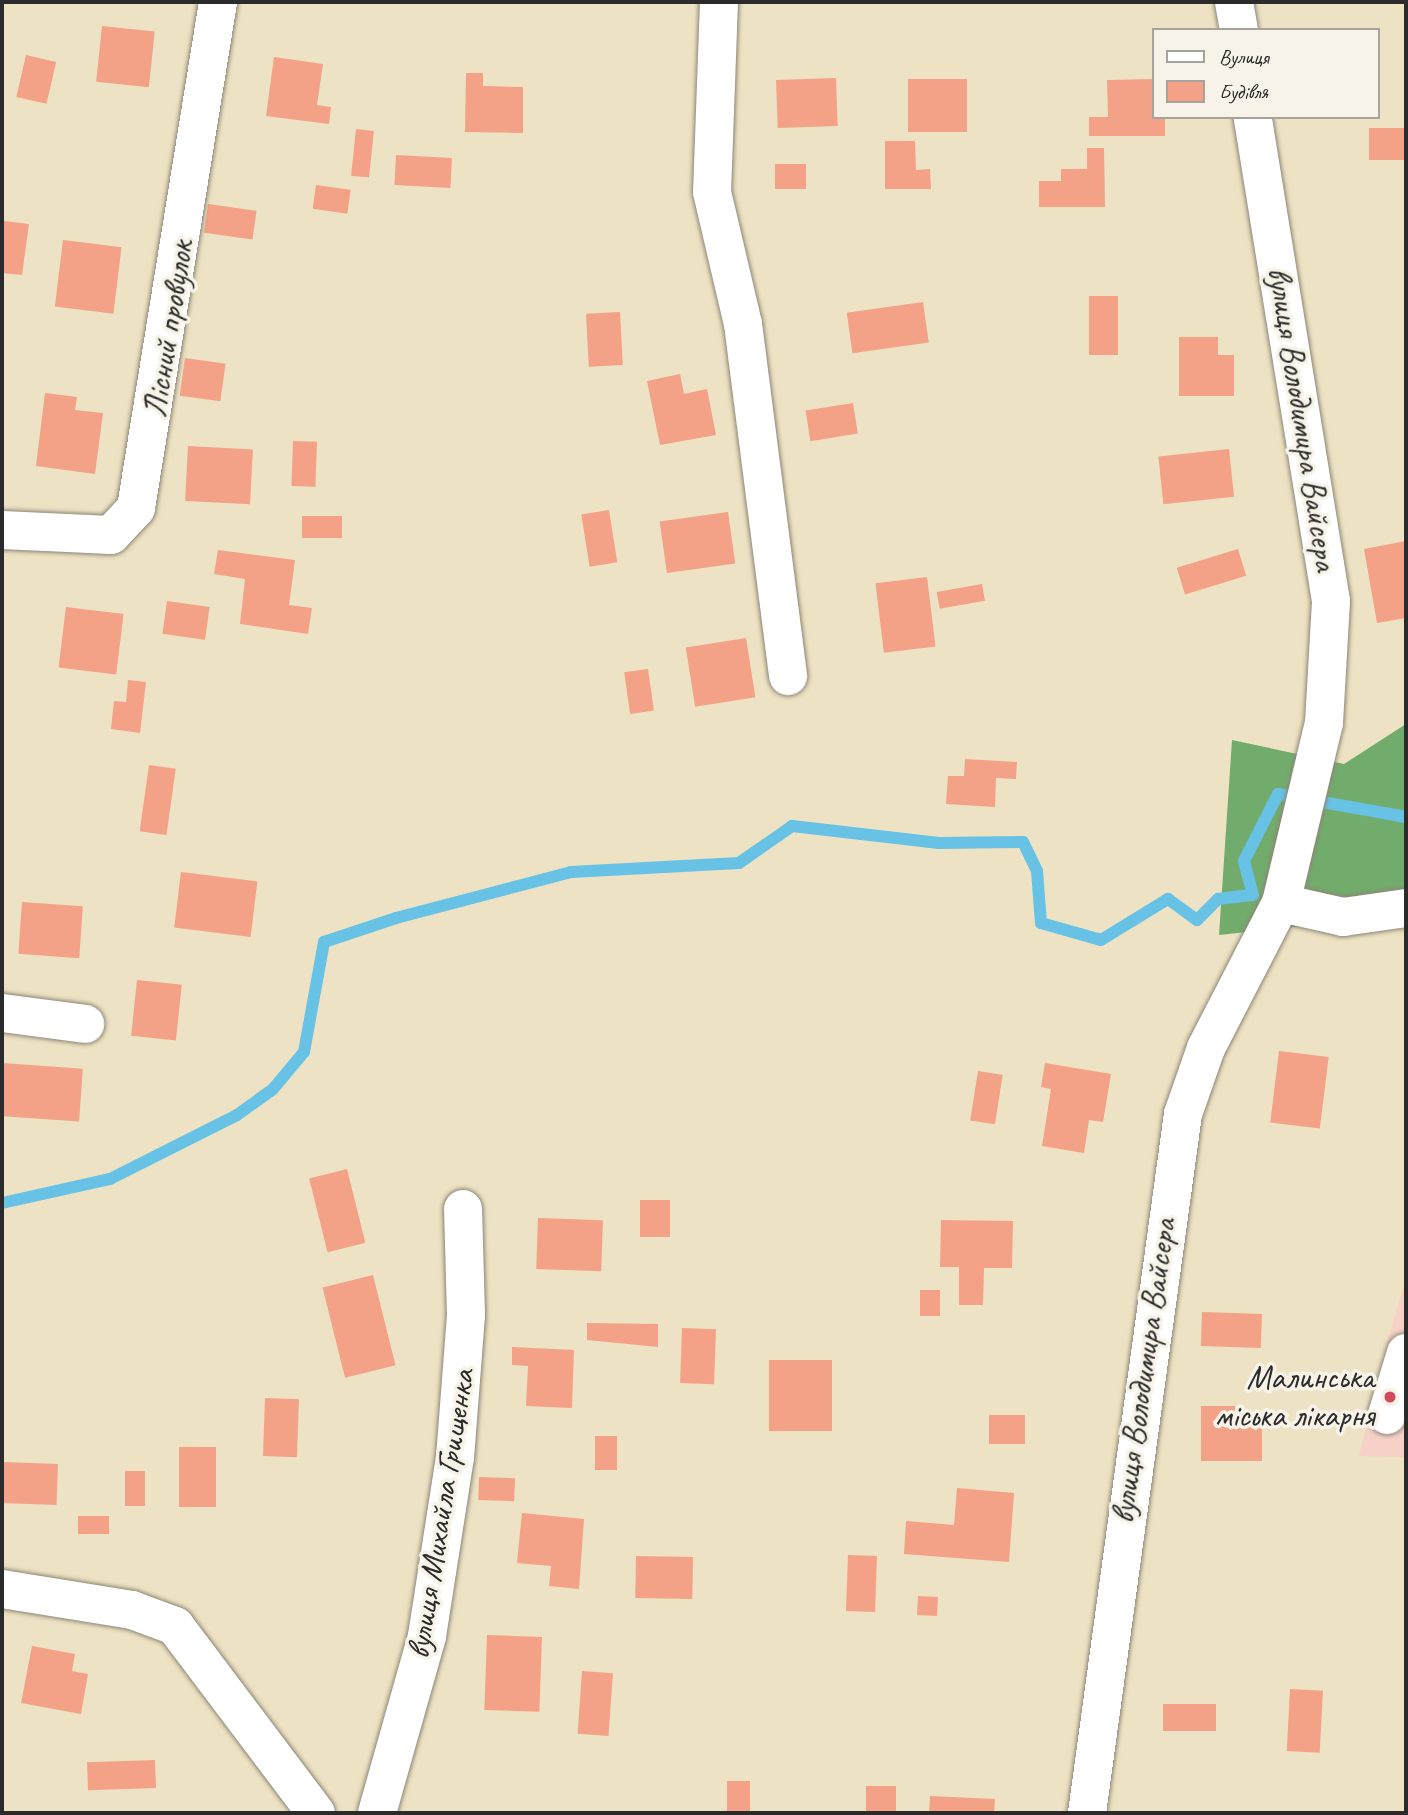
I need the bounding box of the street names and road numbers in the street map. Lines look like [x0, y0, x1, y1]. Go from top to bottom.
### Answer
street label: Лісний провулок [135, 238, 203, 420]
street label: вулиця Володимира Вайсера [1258, 264, 1346, 574]
street label: вулиця Володимира Вайсера [1103, 1216, 1185, 1526]
street label: вулиця Михайла Грищенка [399, 1368, 483, 1660]

